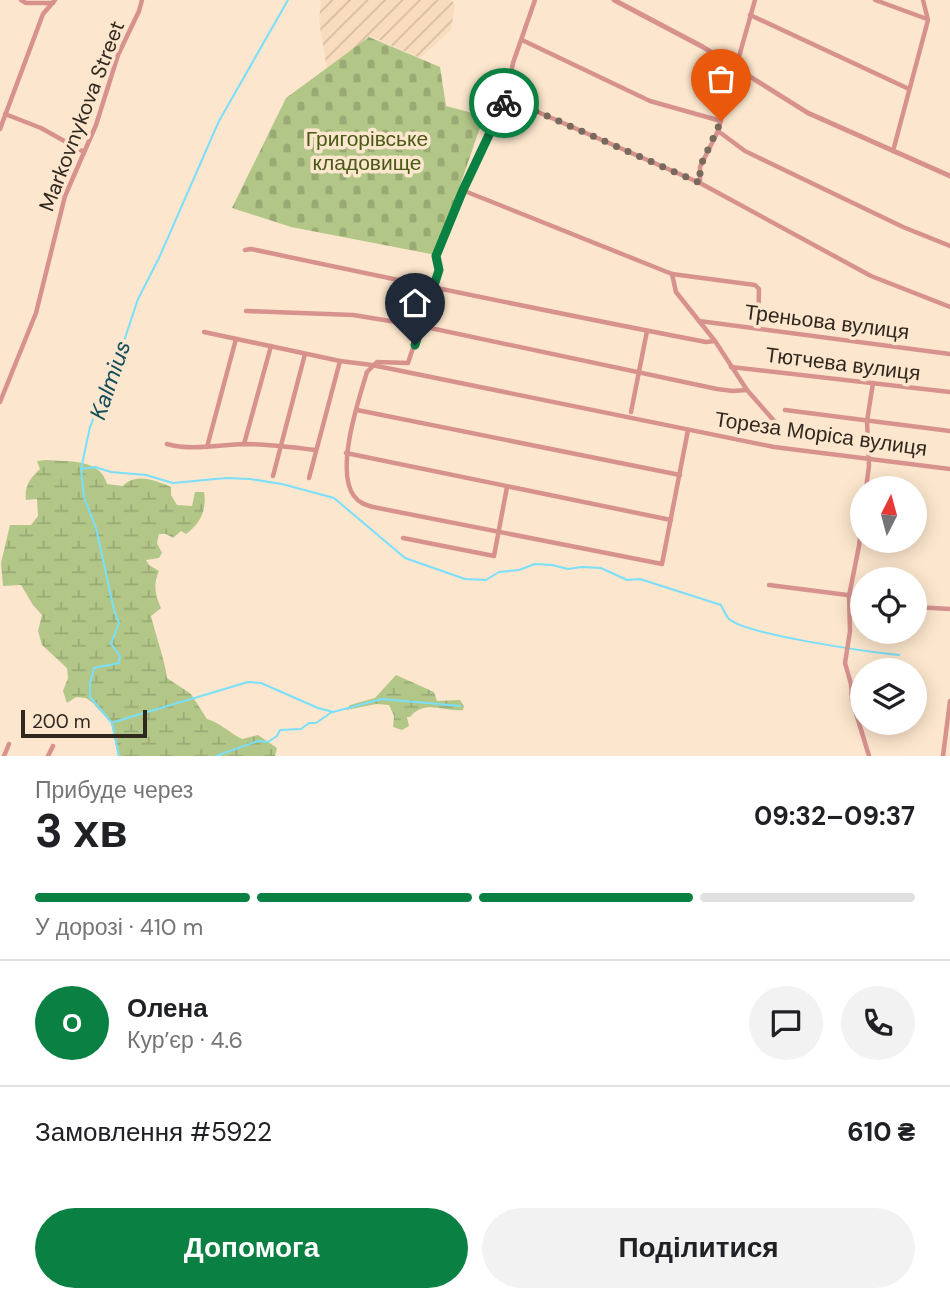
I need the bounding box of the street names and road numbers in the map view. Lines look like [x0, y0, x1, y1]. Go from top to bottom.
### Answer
street label: Markovnykova Street [33, 17, 131, 215]
street label: Треньова вулиця [743, 298, 911, 346]
street label: Тютчева вулиця [764, 341, 922, 387]
street label: Тореза Моріса вулиця [713, 405, 929, 463]

